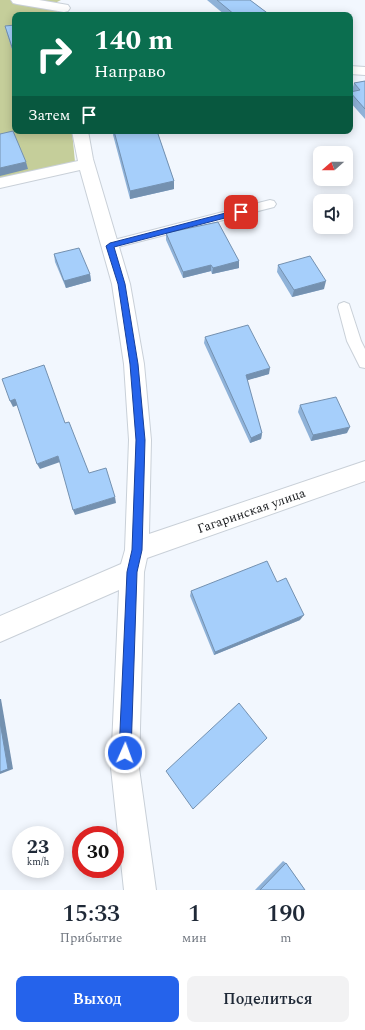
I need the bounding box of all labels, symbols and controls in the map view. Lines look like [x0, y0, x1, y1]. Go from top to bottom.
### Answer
text: 140 m [94, 19, 173, 62]
icon: right [28, 28, 80, 80]
text: Направо [94, 58, 166, 85]
text: Затем [28, 104, 70, 127]
icon: arrive [78, 104, 100, 126]
north arrow [313, 146, 353, 186]
map controls [313, 146, 353, 234]
button: sound [313, 194, 353, 234]
pin [224, 195, 258, 229]
icon: arrive [230, 201, 252, 223]
street label: Гагаринская улица [194, 483, 309, 539]
position arrow [104, 732, 146, 774]
speed limit sign: 30 [72, 826, 124, 878]
text: 23 [27, 832, 49, 862]
text: km/h [27, 854, 49, 870]
text: 15:33 [62, 896, 120, 932]
text: 1 [188, 896, 201, 932]
text: 190 [267, 896, 305, 932]
text: Прибытие [60, 928, 122, 948]
text: мин [182, 928, 207, 948]
text: m [280, 928, 291, 948]
button: Выход [16, 976, 179, 1022]
button: Поделиться [187, 976, 349, 1022]

